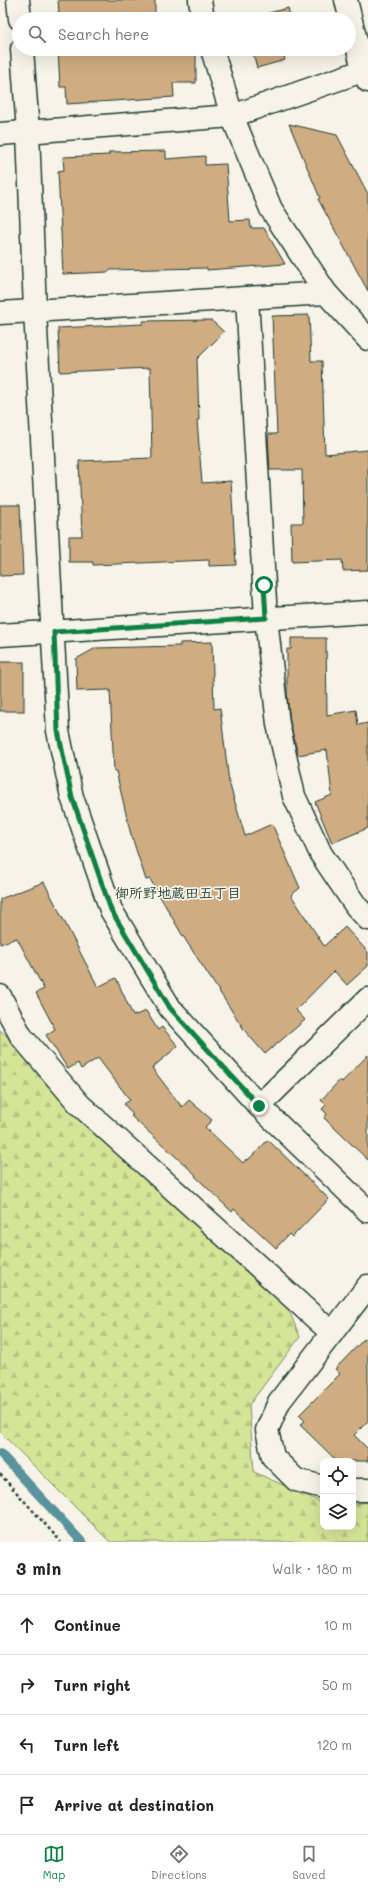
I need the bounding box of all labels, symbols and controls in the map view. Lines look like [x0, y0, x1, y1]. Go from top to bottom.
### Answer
search box [12, 12, 356, 56]
icon: search [26, 23, 48, 45]
text: Search here [58, 24, 149, 44]
route start [255, 576, 273, 594]
district label: 御所野地蔵田五丁目 [115, 883, 241, 902]
route end [250, 1097, 268, 1115]
map controls [320, 1458, 356, 1530]
button: locate [320, 1458, 356, 1494]
button: layers [320, 1494, 356, 1530]
text: 3 min [16, 1557, 61, 1579]
text: Walk · 180 m [272, 1560, 352, 1577]
icon: ahead [16, 1614, 38, 1636]
text: Continue [54, 1615, 121, 1635]
text: 10 m [324, 1616, 352, 1633]
icon: right [16, 1674, 38, 1696]
text: Turn right [54, 1675, 131, 1695]
text: 50 m [322, 1676, 352, 1693]
icon: left [16, 1734, 38, 1756]
text: Turn left [54, 1735, 119, 1755]
text: 120 m [316, 1736, 352, 1753]
icon: arrive [16, 1794, 38, 1816]
text: Arrive at destination [54, 1795, 214, 1815]
tab: Map [43, 1843, 65, 1882]
tab: Directions [151, 1843, 207, 1882]
tab: Saved [292, 1843, 325, 1882]

